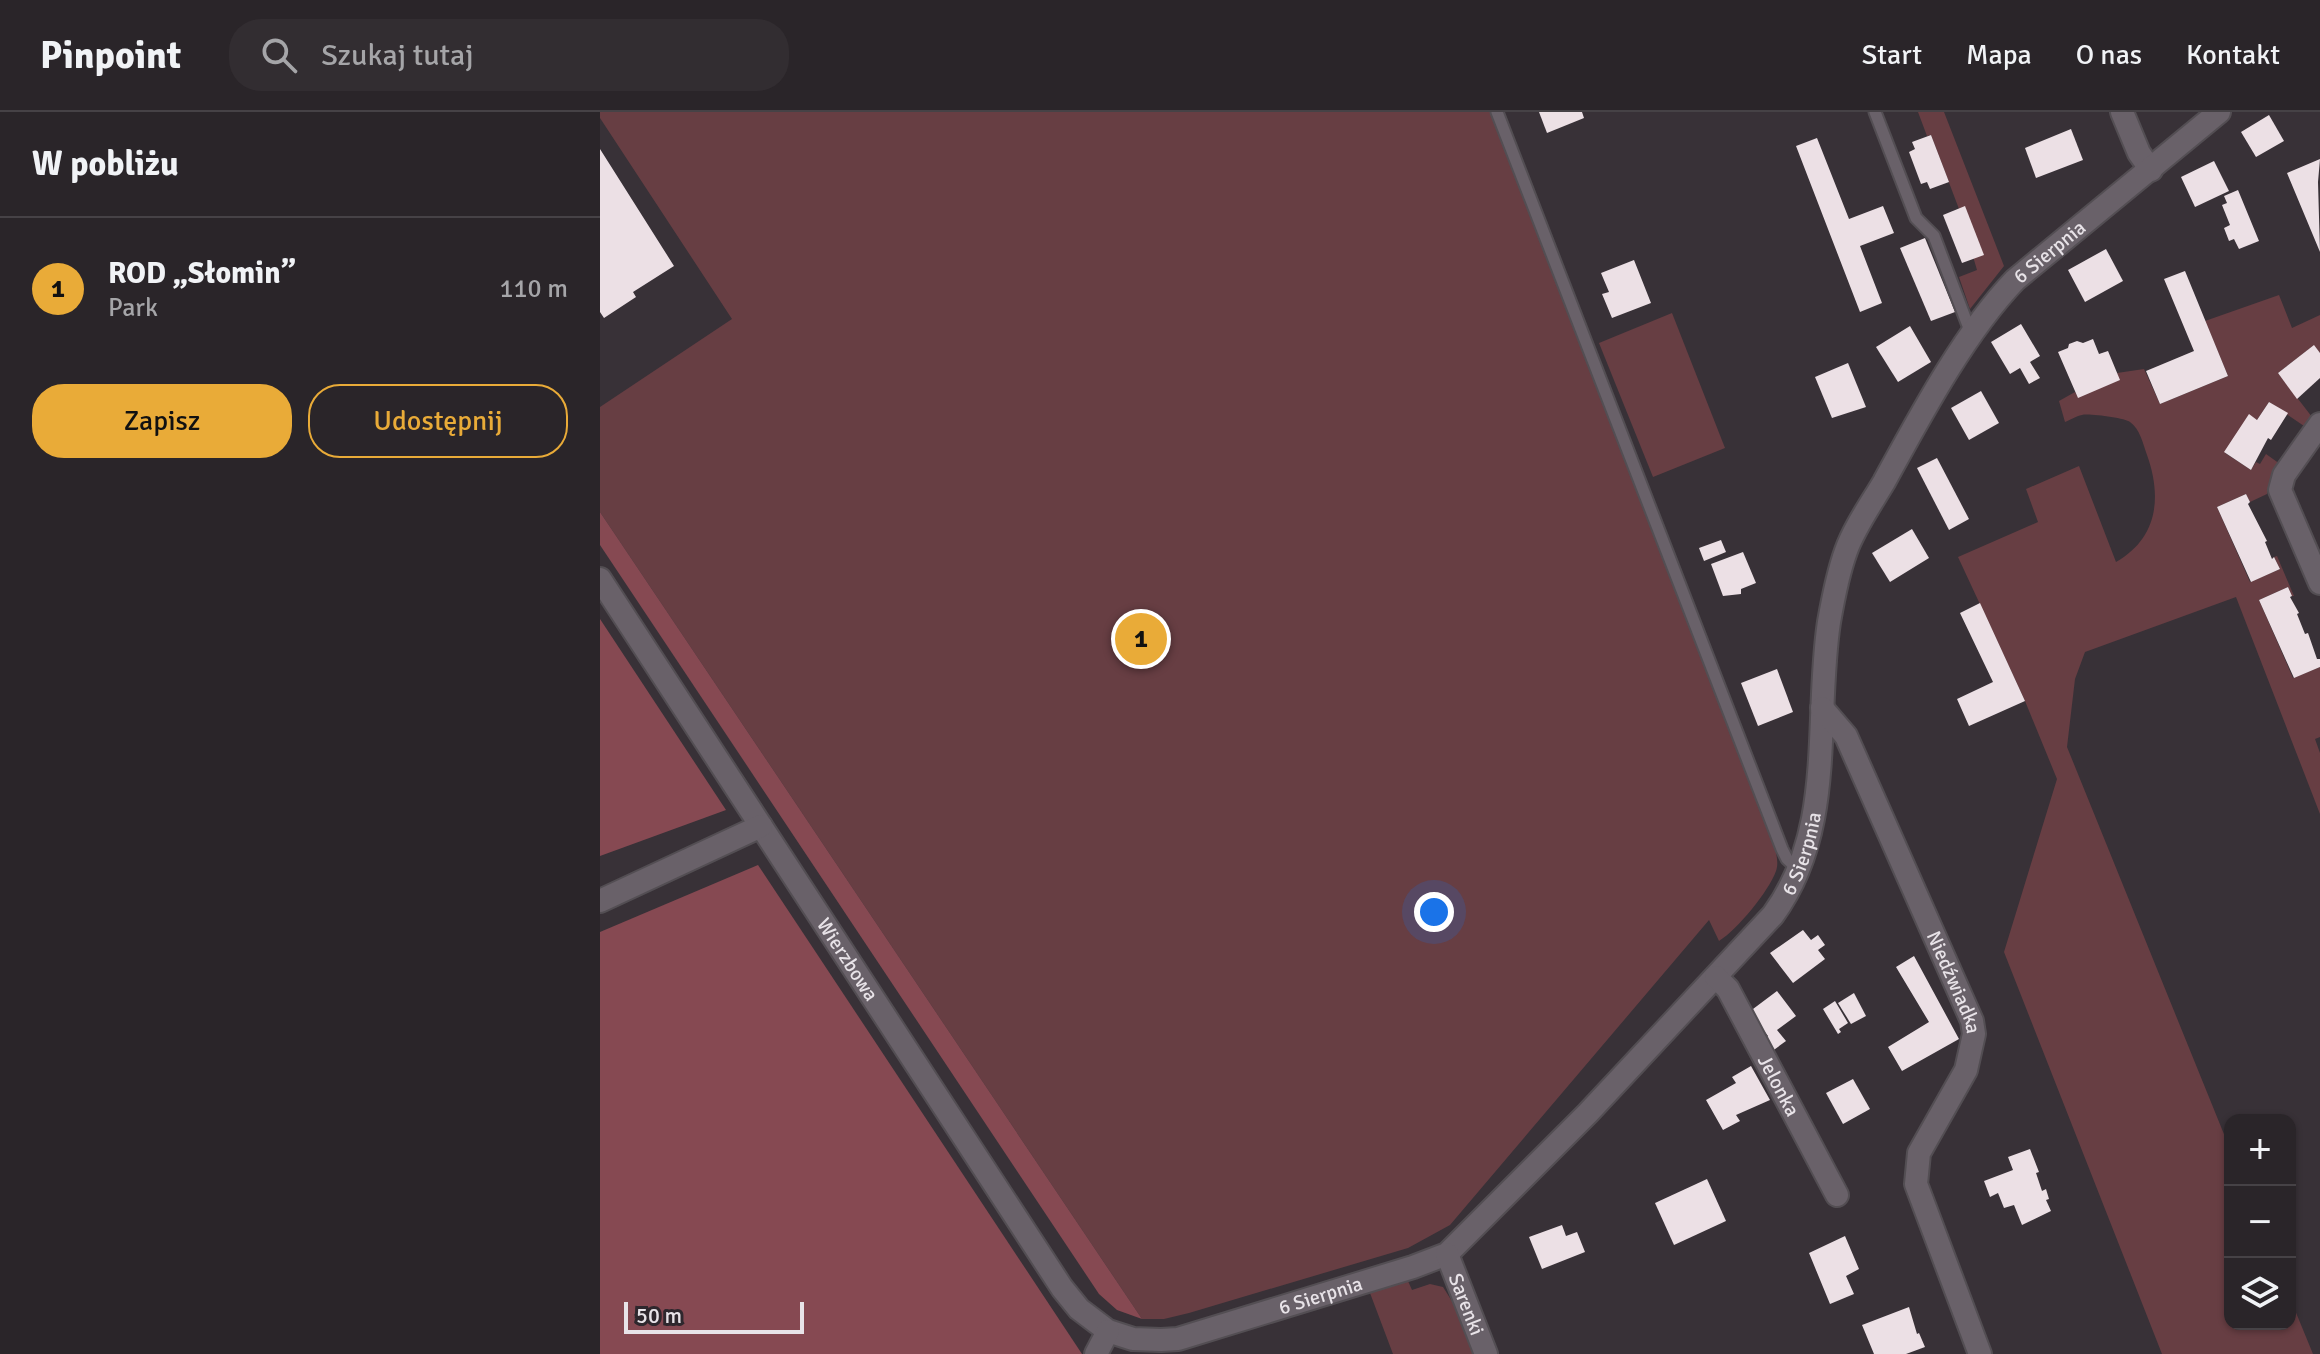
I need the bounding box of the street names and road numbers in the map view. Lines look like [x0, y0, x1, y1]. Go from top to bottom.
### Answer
street label: 6 Sierpnia [2008, 215, 2091, 289]
street label: 6 Sierpnia [1776, 810, 1826, 899]
street label: Wierzbowa [812, 913, 884, 1006]
street label: Niedźwiadka [1921, 927, 1986, 1035]
street label: Jelonka [1752, 1050, 1806, 1120]
street label: Sarenki [1443, 1270, 1490, 1339]
street label: 6 Sierpnia [1276, 1271, 1365, 1320]

